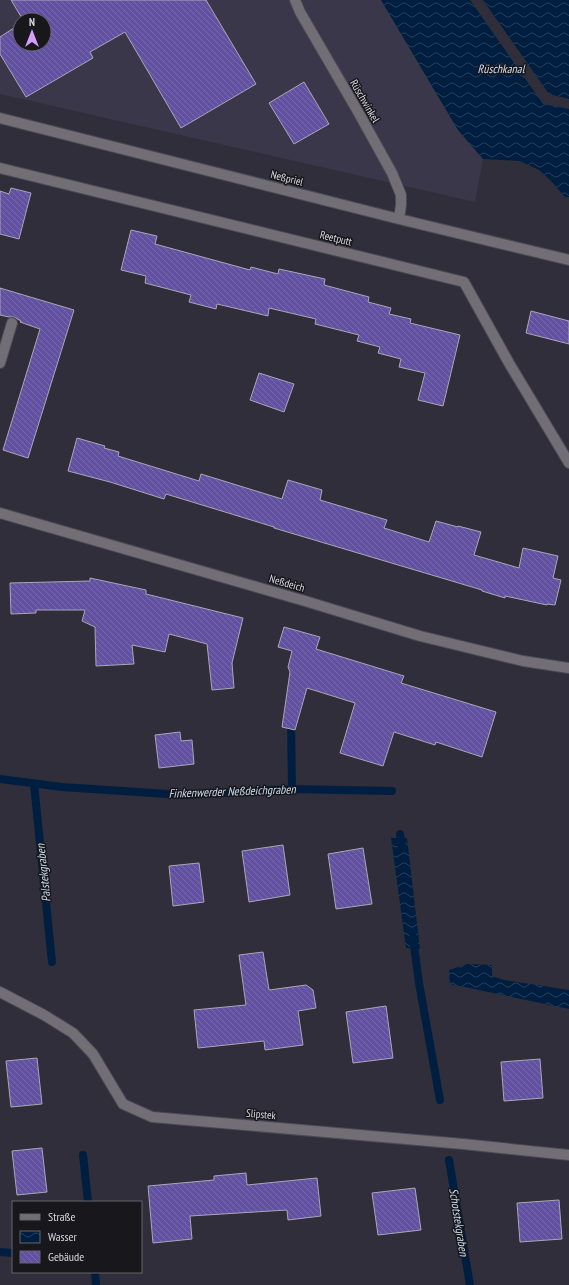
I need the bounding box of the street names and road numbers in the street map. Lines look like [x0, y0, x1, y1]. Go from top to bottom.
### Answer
street label: Rüschwinkel [347, 77, 383, 125]
street label: Neßpriel [269, 167, 305, 189]
street label: Reetputt [319, 227, 353, 249]
street label: Neßdeich [268, 571, 307, 595]
street label: Slipstek [245, 1106, 277, 1122]

